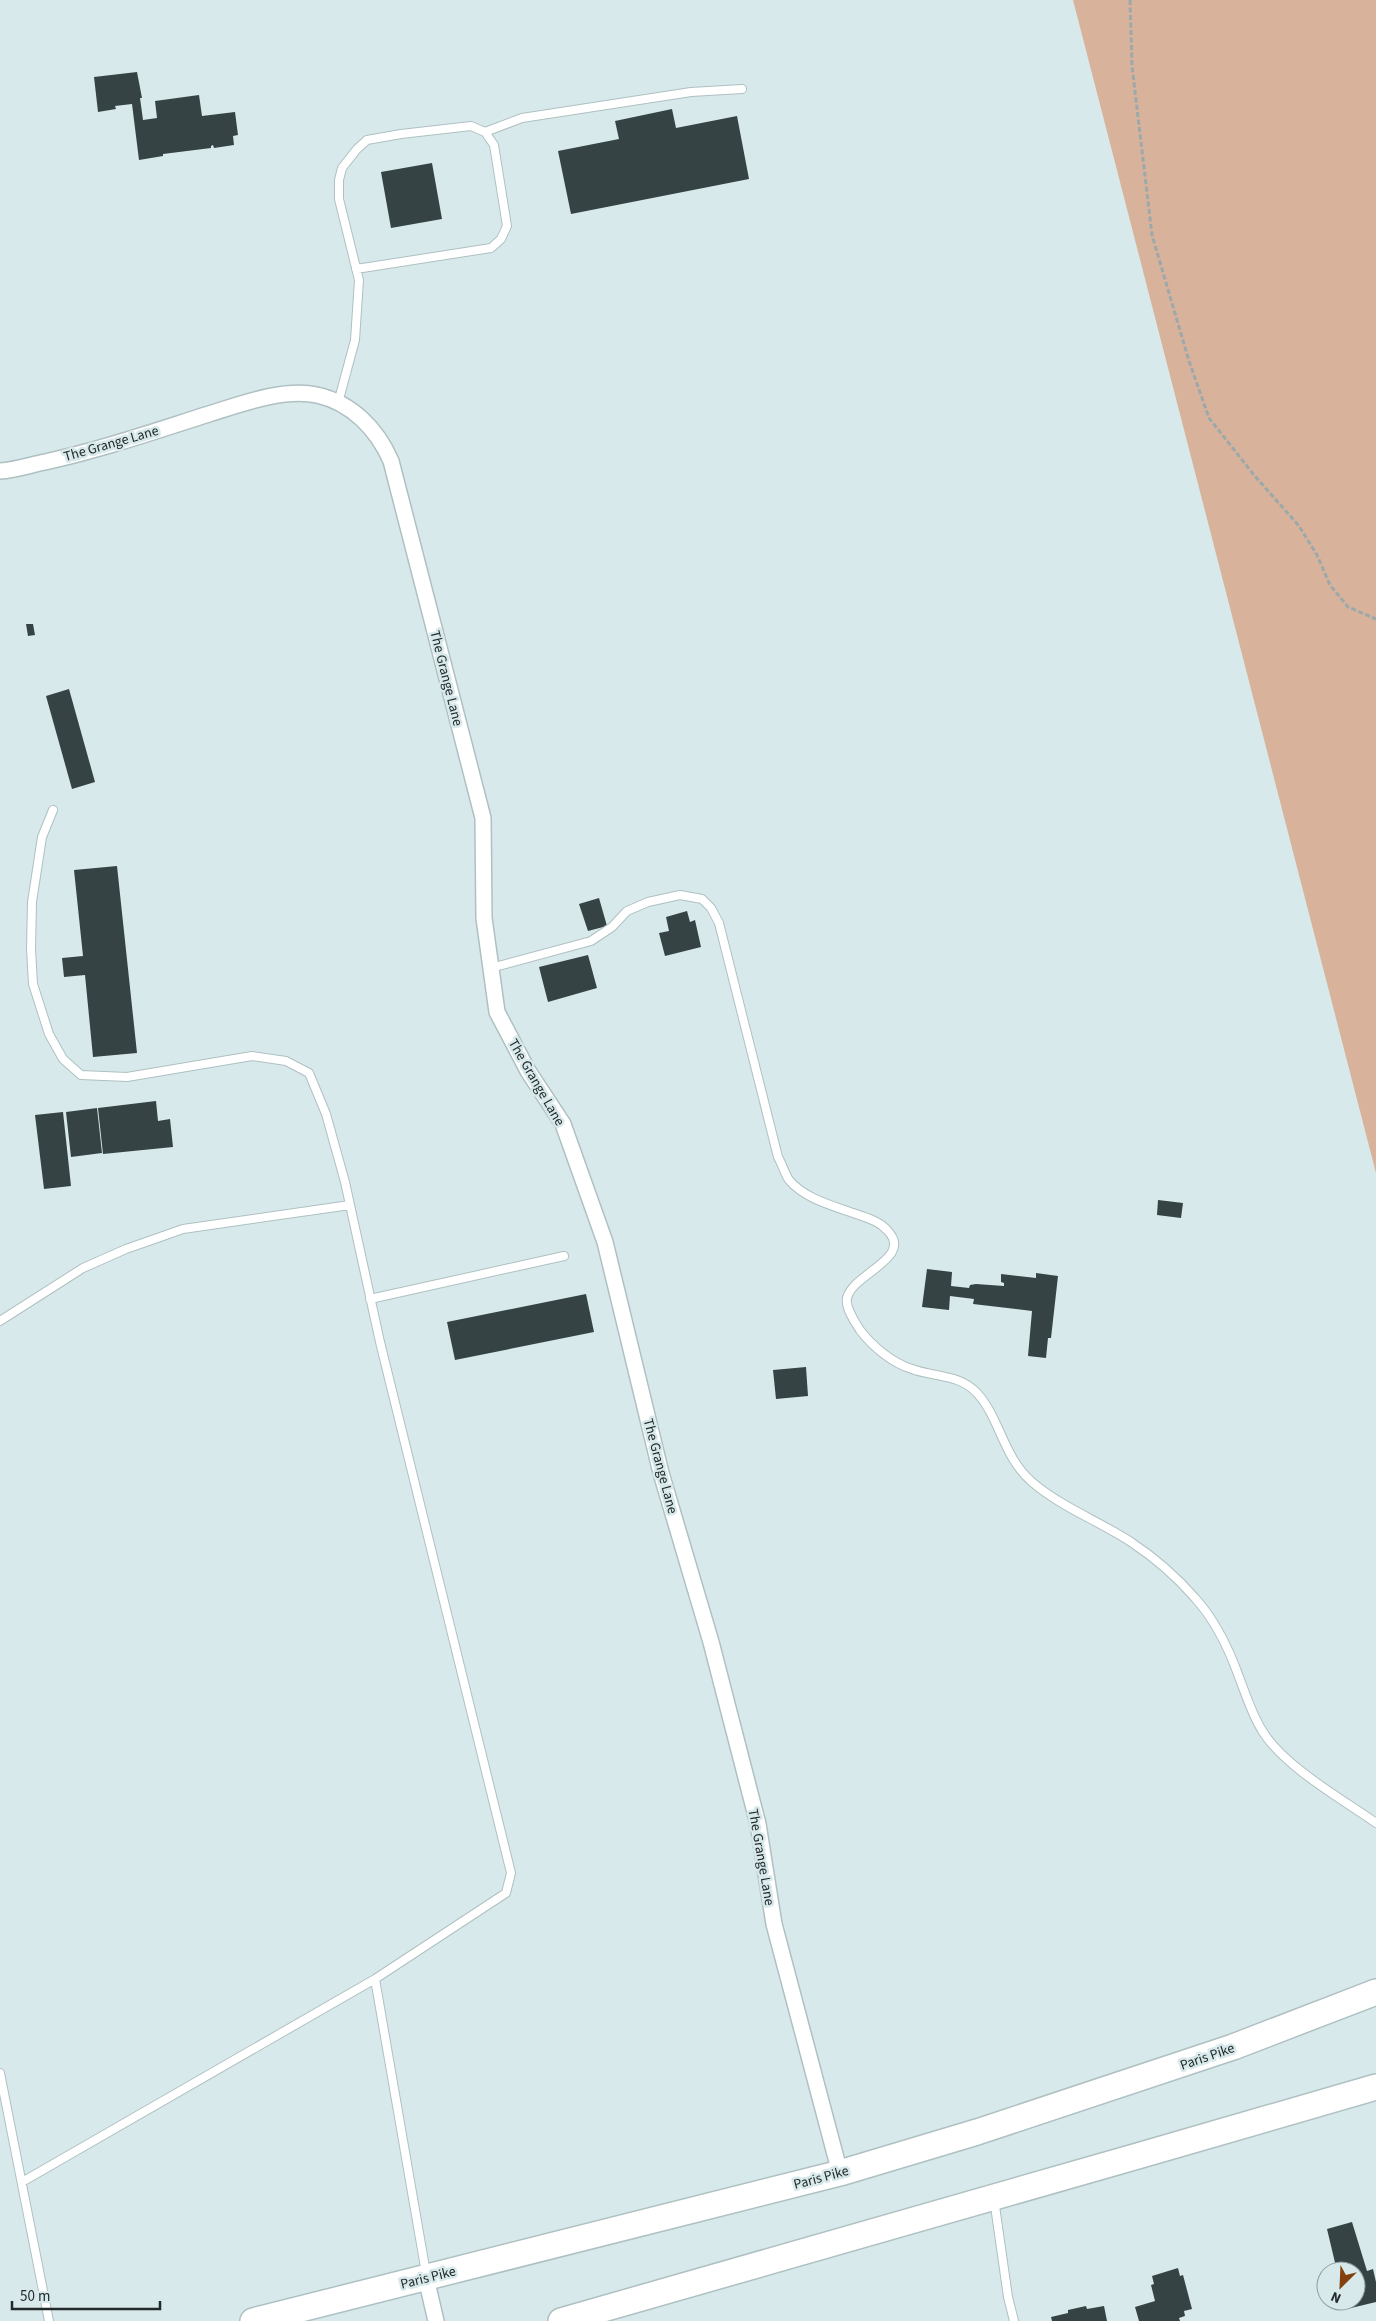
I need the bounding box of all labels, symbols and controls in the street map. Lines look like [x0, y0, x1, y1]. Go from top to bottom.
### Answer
street label: The Grange Lane [62, 421, 161, 467]
street label: The Grange Lane [424, 628, 468, 728]
street label: The Grange Lane [503, 1035, 569, 1130]
street label: The Grange Lane [638, 1416, 682, 1516]
street label: The Grange Lane [743, 1807, 779, 1907]
street label: Paris Pike [1177, 2038, 1237, 2076]
street label: Paris Pike [791, 2161, 851, 2195]
street label: Paris Pike [398, 2261, 458, 2294]
north arrow [1316, 2261, 1366, 2311]
scale bar [12, 2278, 160, 2310]
text: 50 m [20, 2286, 50, 2307]
text: N [1328, 2286, 1344, 2308]

